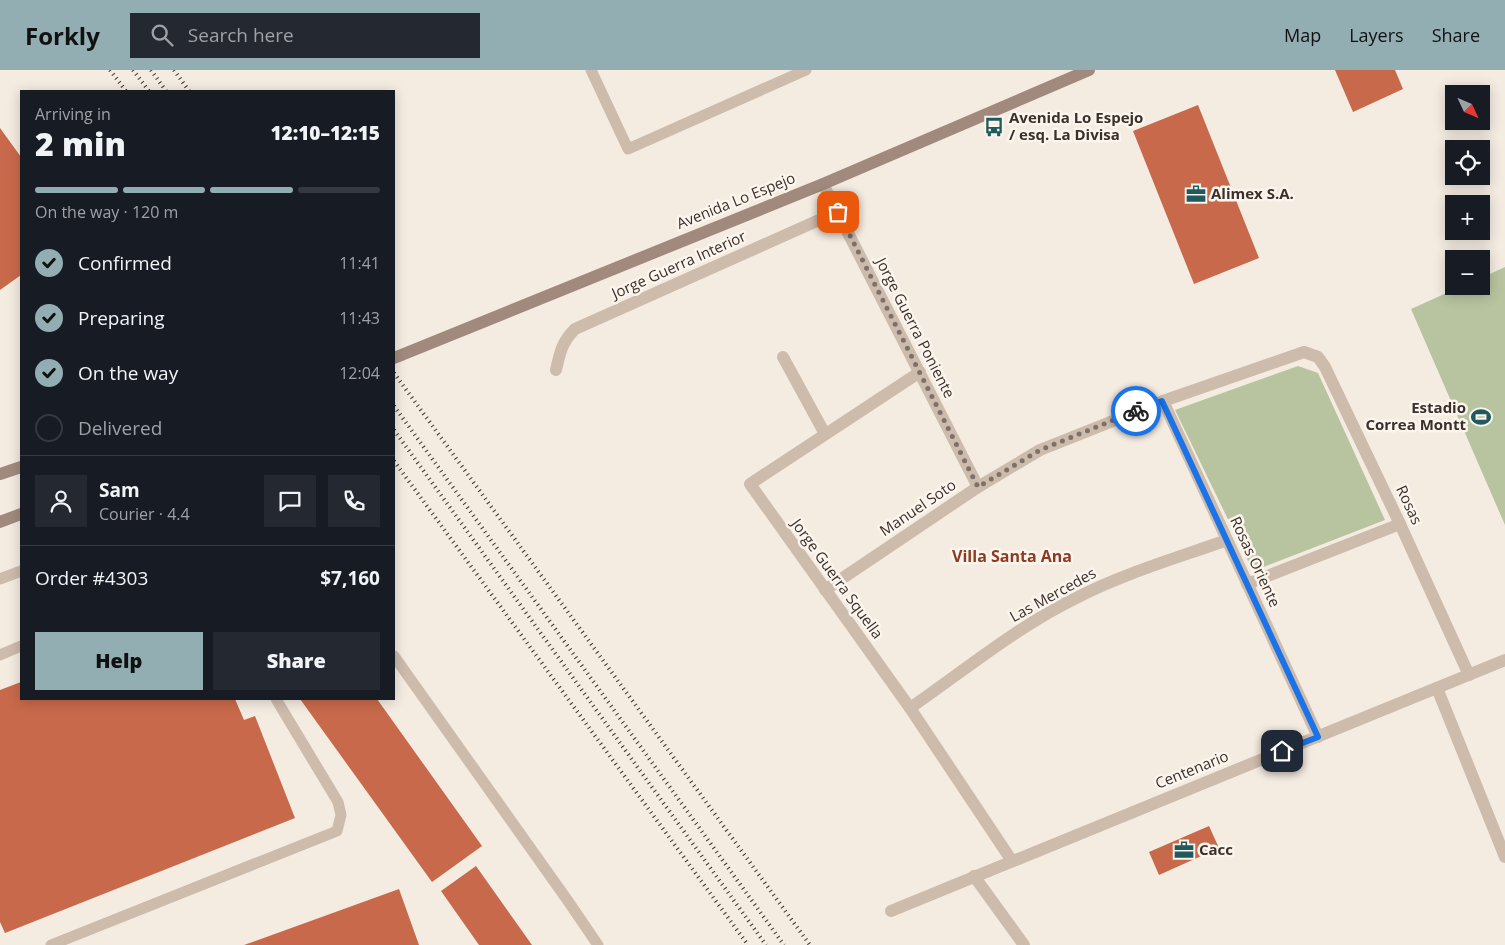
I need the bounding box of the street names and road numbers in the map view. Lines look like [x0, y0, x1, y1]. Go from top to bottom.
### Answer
street label: Avenida Lo Espejo [673, 167, 798, 233]
street label: Jorge Guerra Interior [607, 225, 749, 304]
street label: Jorge Guerra Poniente [871, 252, 960, 401]
street label: Manuel Soto [875, 474, 959, 540]
street label: Rosas [1392, 482, 1428, 527]
street label: Jorge Guerra Squella [786, 513, 888, 642]
street label: Rosas Oriente [1226, 513, 1286, 610]
street label: Las Mercedes [1006, 562, 1099, 626]
street label: Centenario [1152, 745, 1231, 793]

